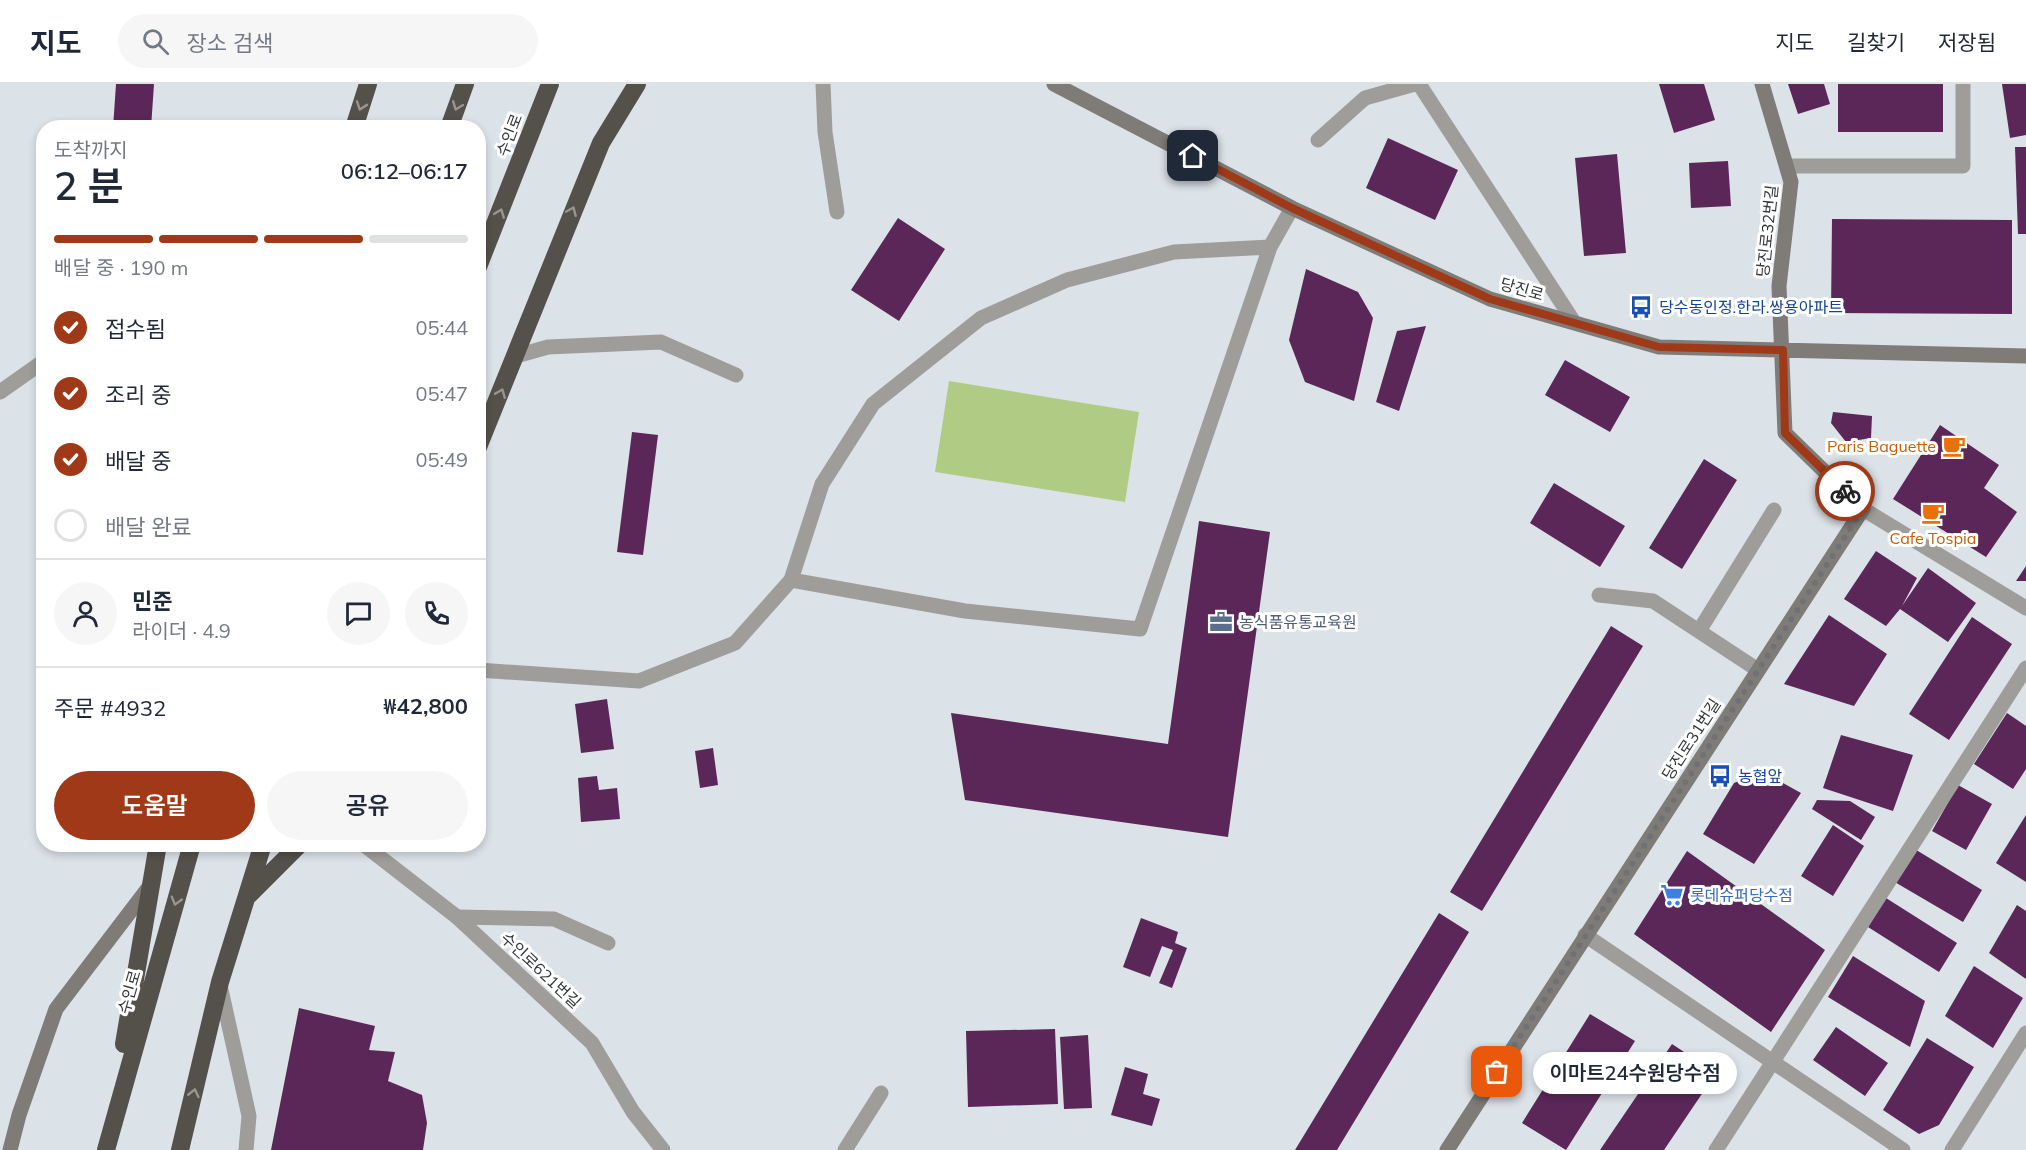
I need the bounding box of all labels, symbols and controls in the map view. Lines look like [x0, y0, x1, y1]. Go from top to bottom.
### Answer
search box [118, 14, 538, 68]
text: 지도 [30, 25, 82, 60]
icon: search [139, 25, 172, 58]
text: 장소 검색 [187, 29, 273, 57]
text: 지도 [1775, 29, 1814, 55]
text: 길찾기 [1847, 29, 1905, 55]
text: 저장됨 [1938, 29, 1996, 55]
one-way arrow [356, 100, 368, 111]
one-way arrow [452, 100, 464, 111]
street label: 수인로 [492, 111, 526, 159]
pin [1167, 130, 1218, 181]
text: 도착까지 [54, 137, 128, 162]
icon: home [1176, 139, 1209, 172]
text: 06:12–06:17 [341, 157, 468, 185]
text: 2 분 [54, 161, 124, 210]
street label: 당진로32번길 [1752, 184, 1782, 278]
one-way arrow [565, 207, 577, 218]
one-way arrow [493, 208, 505, 219]
text: 배달 중 · 190 m [54, 255, 188, 280]
street label: 당진로 [1498, 273, 1546, 305]
bus stop icon: 당수동인정.한라.쌍용아파트 [1628, 294, 1654, 320]
place label: 당수동인정.한라.쌍용아파트 [1659, 297, 1843, 317]
icon: check [54, 311, 87, 344]
text: 접수됨 [105, 315, 166, 343]
text: 05:44 [415, 315, 468, 340]
icon: check [54, 377, 87, 410]
text: 조리 중 [105, 381, 171, 409]
text: 05:47 [415, 381, 468, 406]
one-way arrow [494, 388, 506, 399]
cafe icon: Paris Baguette [1941, 433, 1967, 459]
place label: Paris Baguette [1827, 436, 1936, 456]
icon: check [54, 443, 87, 476]
text: 배달 중 [105, 447, 171, 475]
text: 05:49 [415, 447, 468, 472]
courier [1815, 461, 1875, 521]
icon: bike [1829, 475, 1862, 508]
cafe icon: Cafe Tospia [1920, 500, 1946, 526]
text: 배달 완료 [105, 513, 192, 541]
place label: Cafe Tospia [1890, 528, 1976, 548]
button: person [54, 582, 117, 645]
button: chat [327, 582, 390, 645]
button: phone [405, 582, 468, 645]
text: 민준 [132, 587, 172, 615]
office icon: 농식품유통교육원 [1208, 609, 1234, 635]
place label: 농식품유통교육원 [1239, 612, 1357, 632]
text: 라이더 · 4.9 [132, 618, 231, 643]
text: ₩42,800 [383, 692, 468, 720]
text: 주문 #4932 [54, 694, 166, 722]
street label: 당진로31번길 [1657, 695, 1725, 783]
bus stop icon: 농협앞 [1707, 763, 1733, 789]
place label: 농협앞 [1738, 766, 1782, 786]
button: 도움말 [54, 771, 255, 840]
button: 공유 [267, 771, 468, 840]
supermarket icon: 롯데슈퍼당수점 [1659, 882, 1685, 908]
place label: 롯데슈퍼당수점 [1690, 885, 1793, 905]
one-way arrow [171, 895, 183, 906]
street label: 수인로621번길 [497, 928, 585, 1012]
street label: 수인로 [113, 968, 145, 1016]
pin [1471, 1046, 1522, 1097]
callout: 이마트24수원당수점 [1533, 1051, 1737, 1093]
icon: bag [1480, 1055, 1513, 1088]
text: 이마트24수원당수점 [1549, 1060, 1721, 1085]
one-way arrow [186, 1088, 199, 1098]

